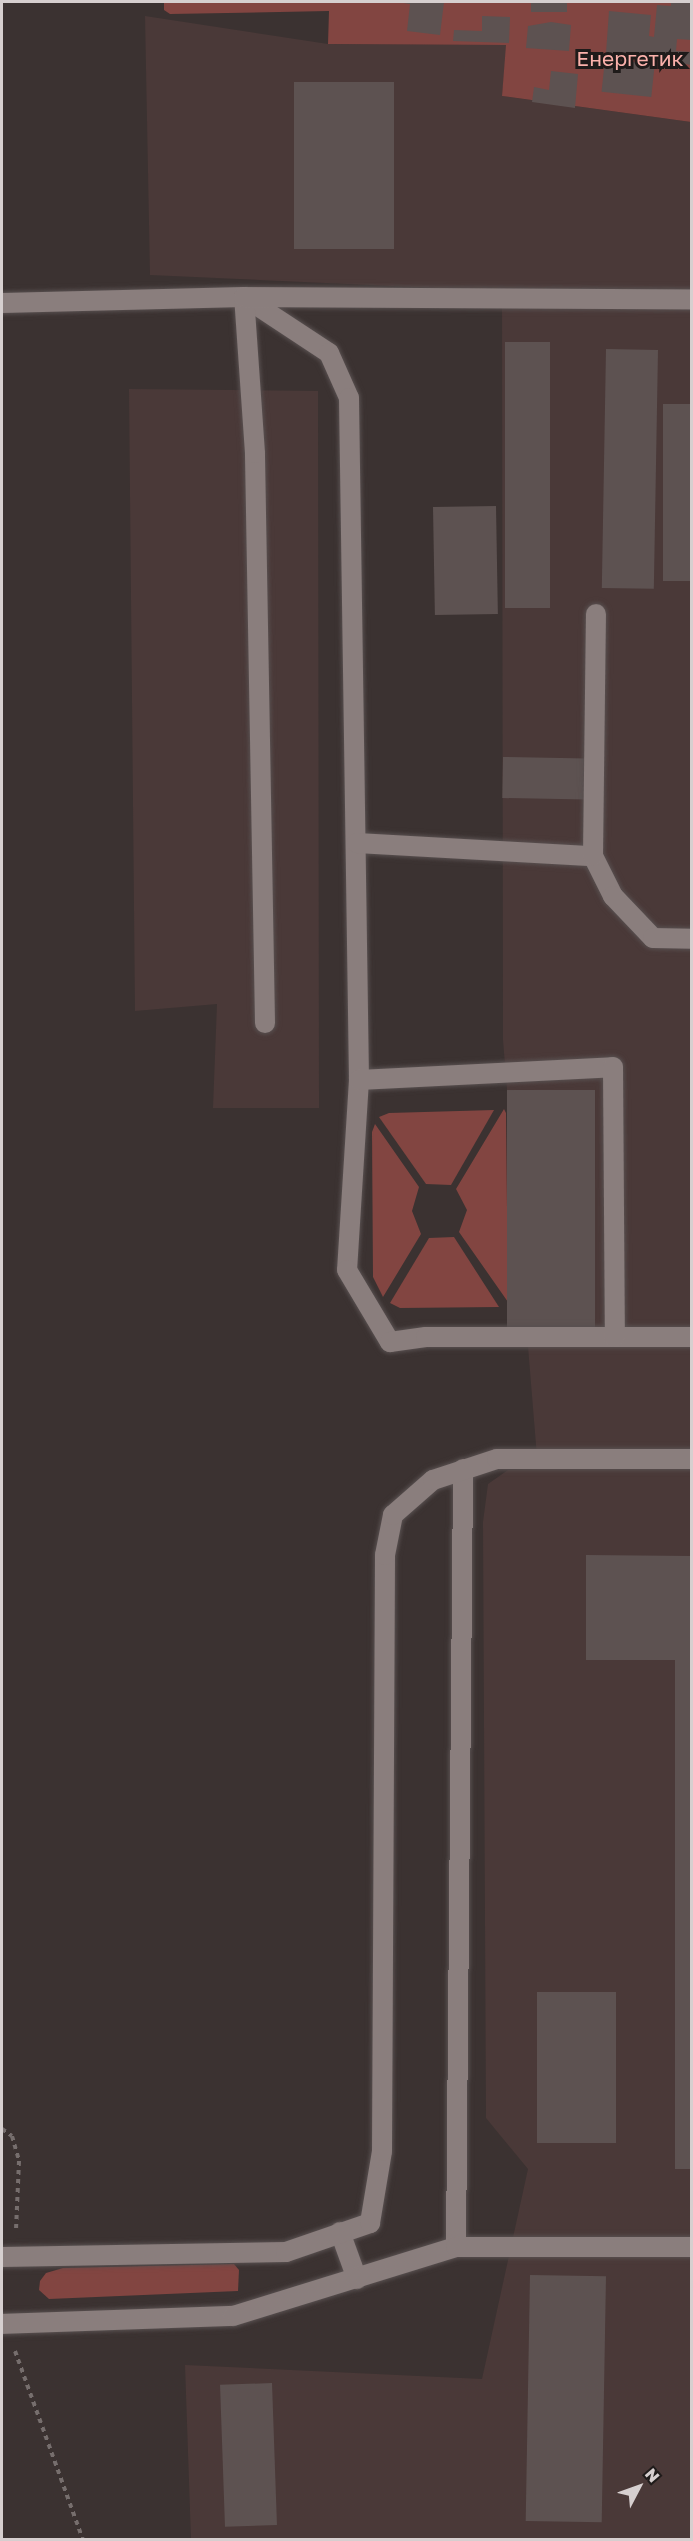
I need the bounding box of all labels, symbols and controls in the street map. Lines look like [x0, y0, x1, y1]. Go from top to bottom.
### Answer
park label: Енергетик [576, 45, 684, 71]
north arrow [609, 2457, 669, 2517]
text: N [641, 2464, 664, 2486]

